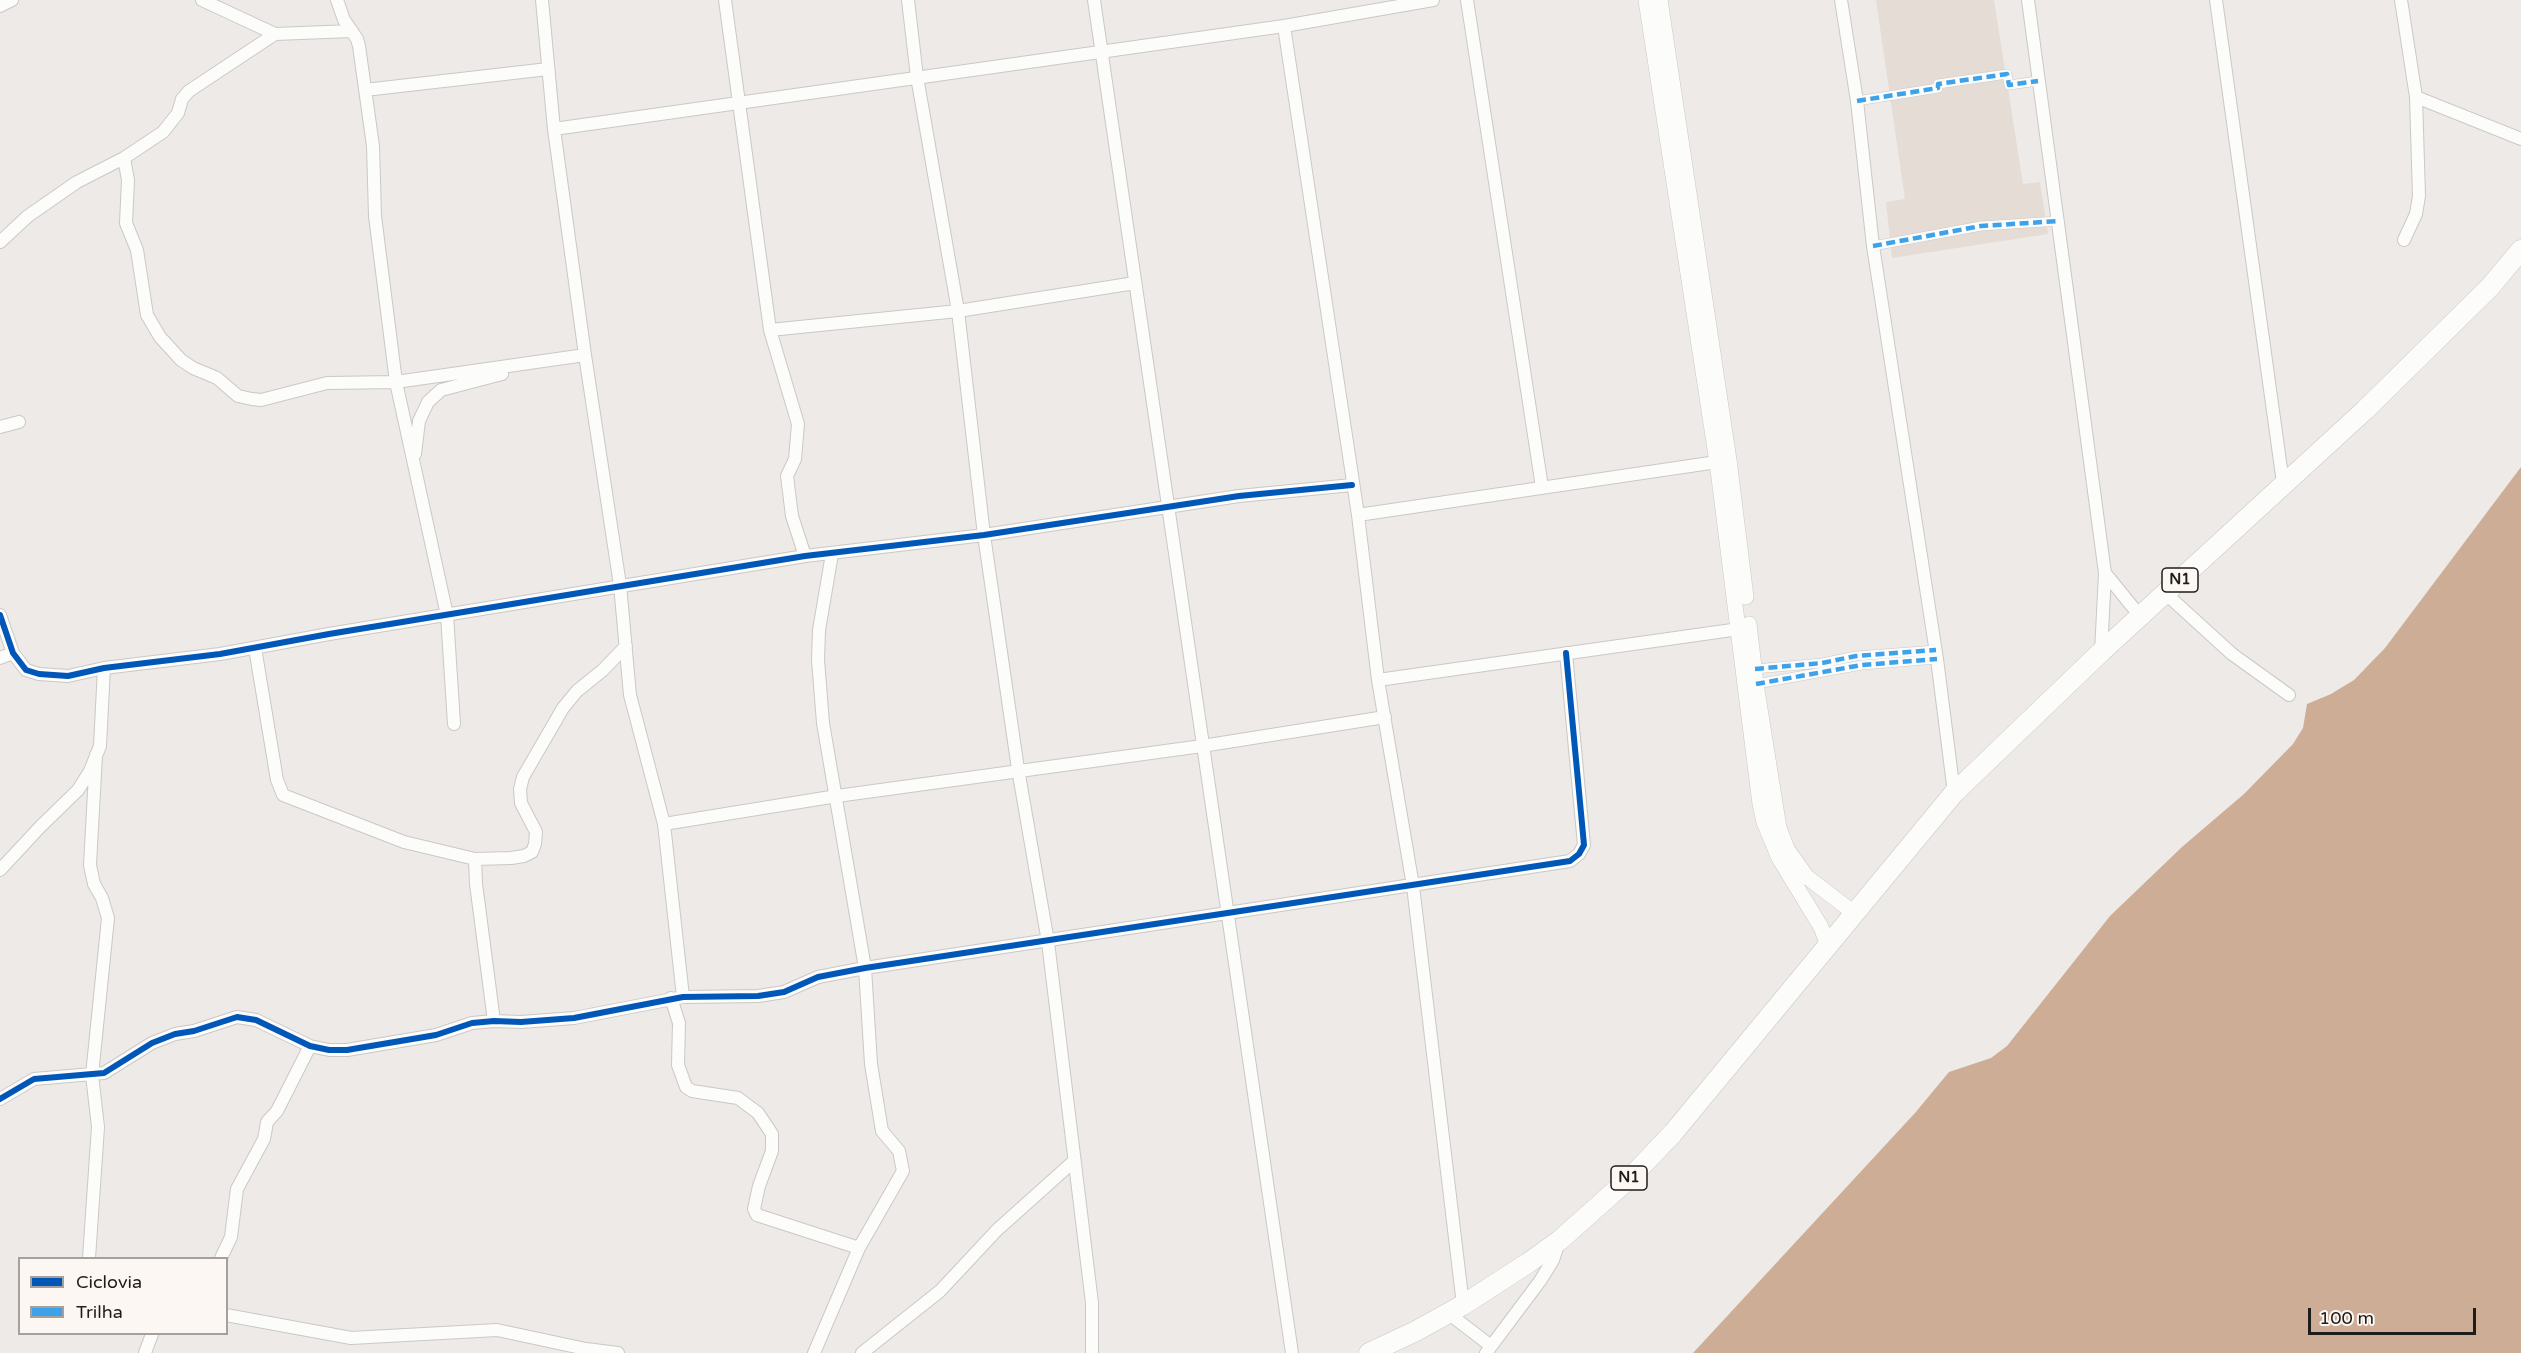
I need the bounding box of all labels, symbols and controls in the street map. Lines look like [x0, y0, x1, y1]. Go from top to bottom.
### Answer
road number: N1 [2162, 568, 2198, 592]
road number: N1 [1611, 1166, 1647, 1190]
legend [18, 1257, 228, 1335]
text: Ciclovia [76, 1271, 142, 1293]
scale bar [2311, 1296, 2479, 1334]
text: Trilha [76, 1301, 123, 1323]
text: 100 m [2319, 1307, 2374, 1329]

